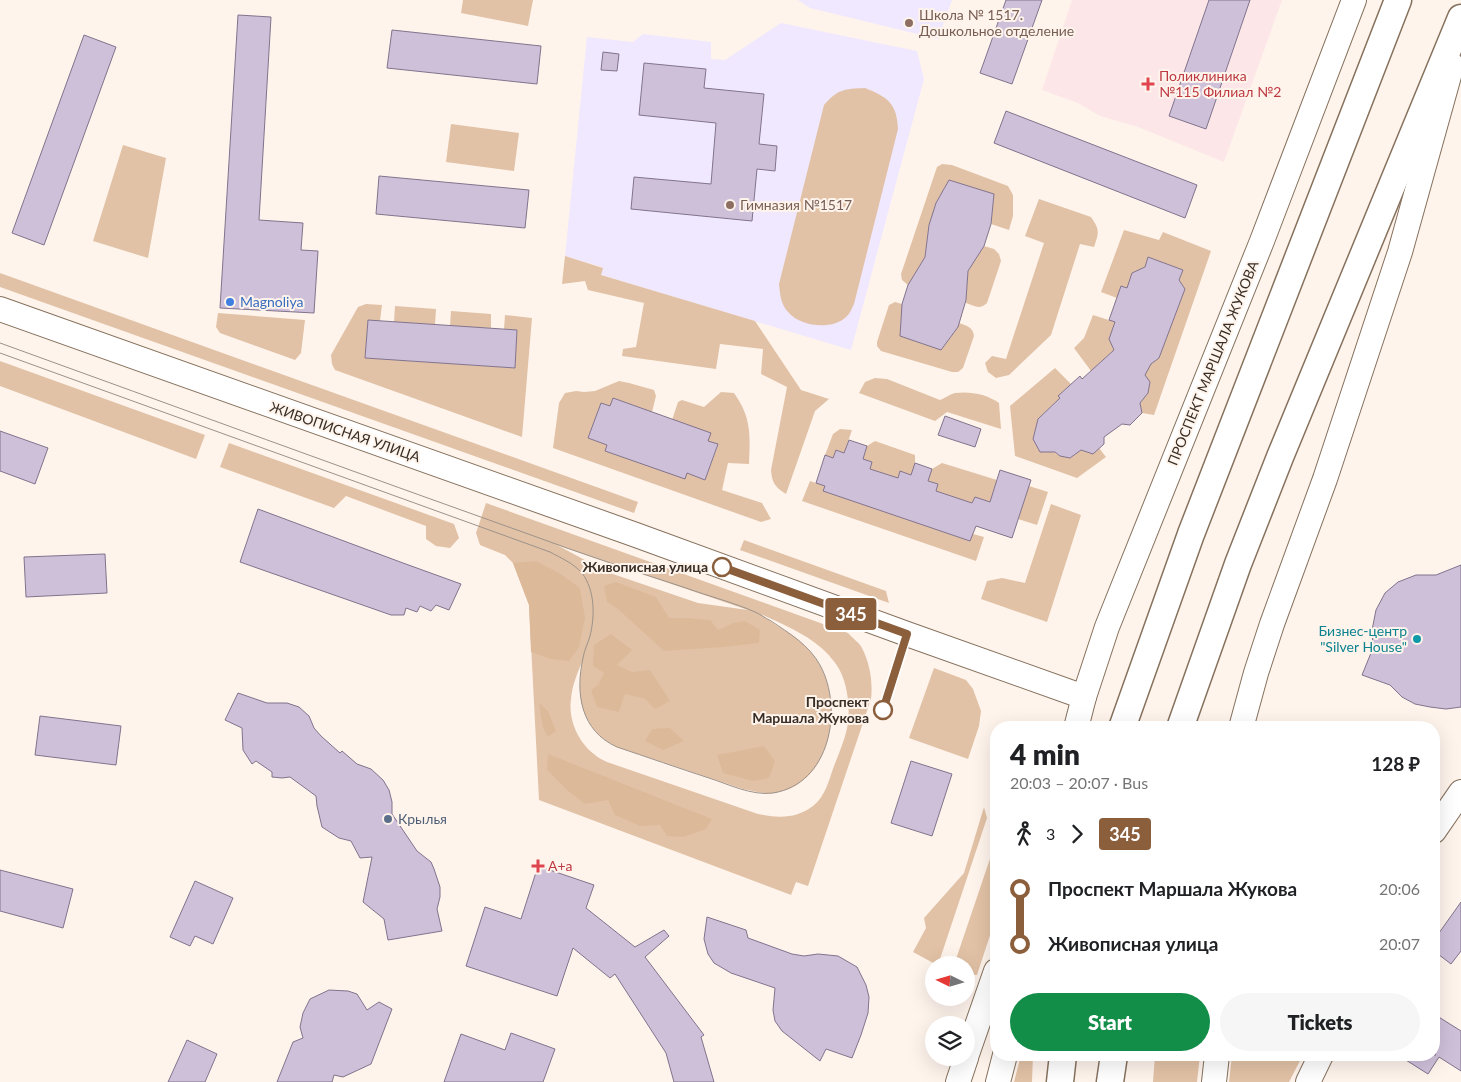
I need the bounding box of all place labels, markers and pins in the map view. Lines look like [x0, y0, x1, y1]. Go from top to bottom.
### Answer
place label: Школа № 1517. Дошкольное отделение [919, 6, 1074, 39]
marker: Школа № 1517. Дошкольное отделение [903, 17, 915, 29]
place label: Поликлиника №115 Филиал №2 [1159, 67, 1281, 100]
marker: Поликлиника №115 Филиал №2 [1141, 77, 1155, 91]
place label: Гимназия №1517 [740, 196, 852, 213]
marker: Гимназия №1517 [724, 199, 736, 211]
place label: Magnoliya [240, 293, 304, 310]
marker: Magnoliya [224, 296, 236, 308]
marker: Живописная улица [712, 557, 732, 577]
place label: Живописная улица [582, 558, 708, 575]
place label: Бизнес-центр "Silver House" [1319, 622, 1407, 655]
marker: Бизнес-центр "Silver House" [1411, 633, 1423, 645]
place label: Проспект Маршала Жукова [752, 693, 870, 726]
marker: Проспект Маршала Жукова [873, 700, 893, 720]
place label: Крылья [398, 810, 447, 827]
marker: Крылья [382, 813, 394, 825]
place label: А+а [548, 857, 573, 874]
marker: А+а [532, 860, 544, 872]

